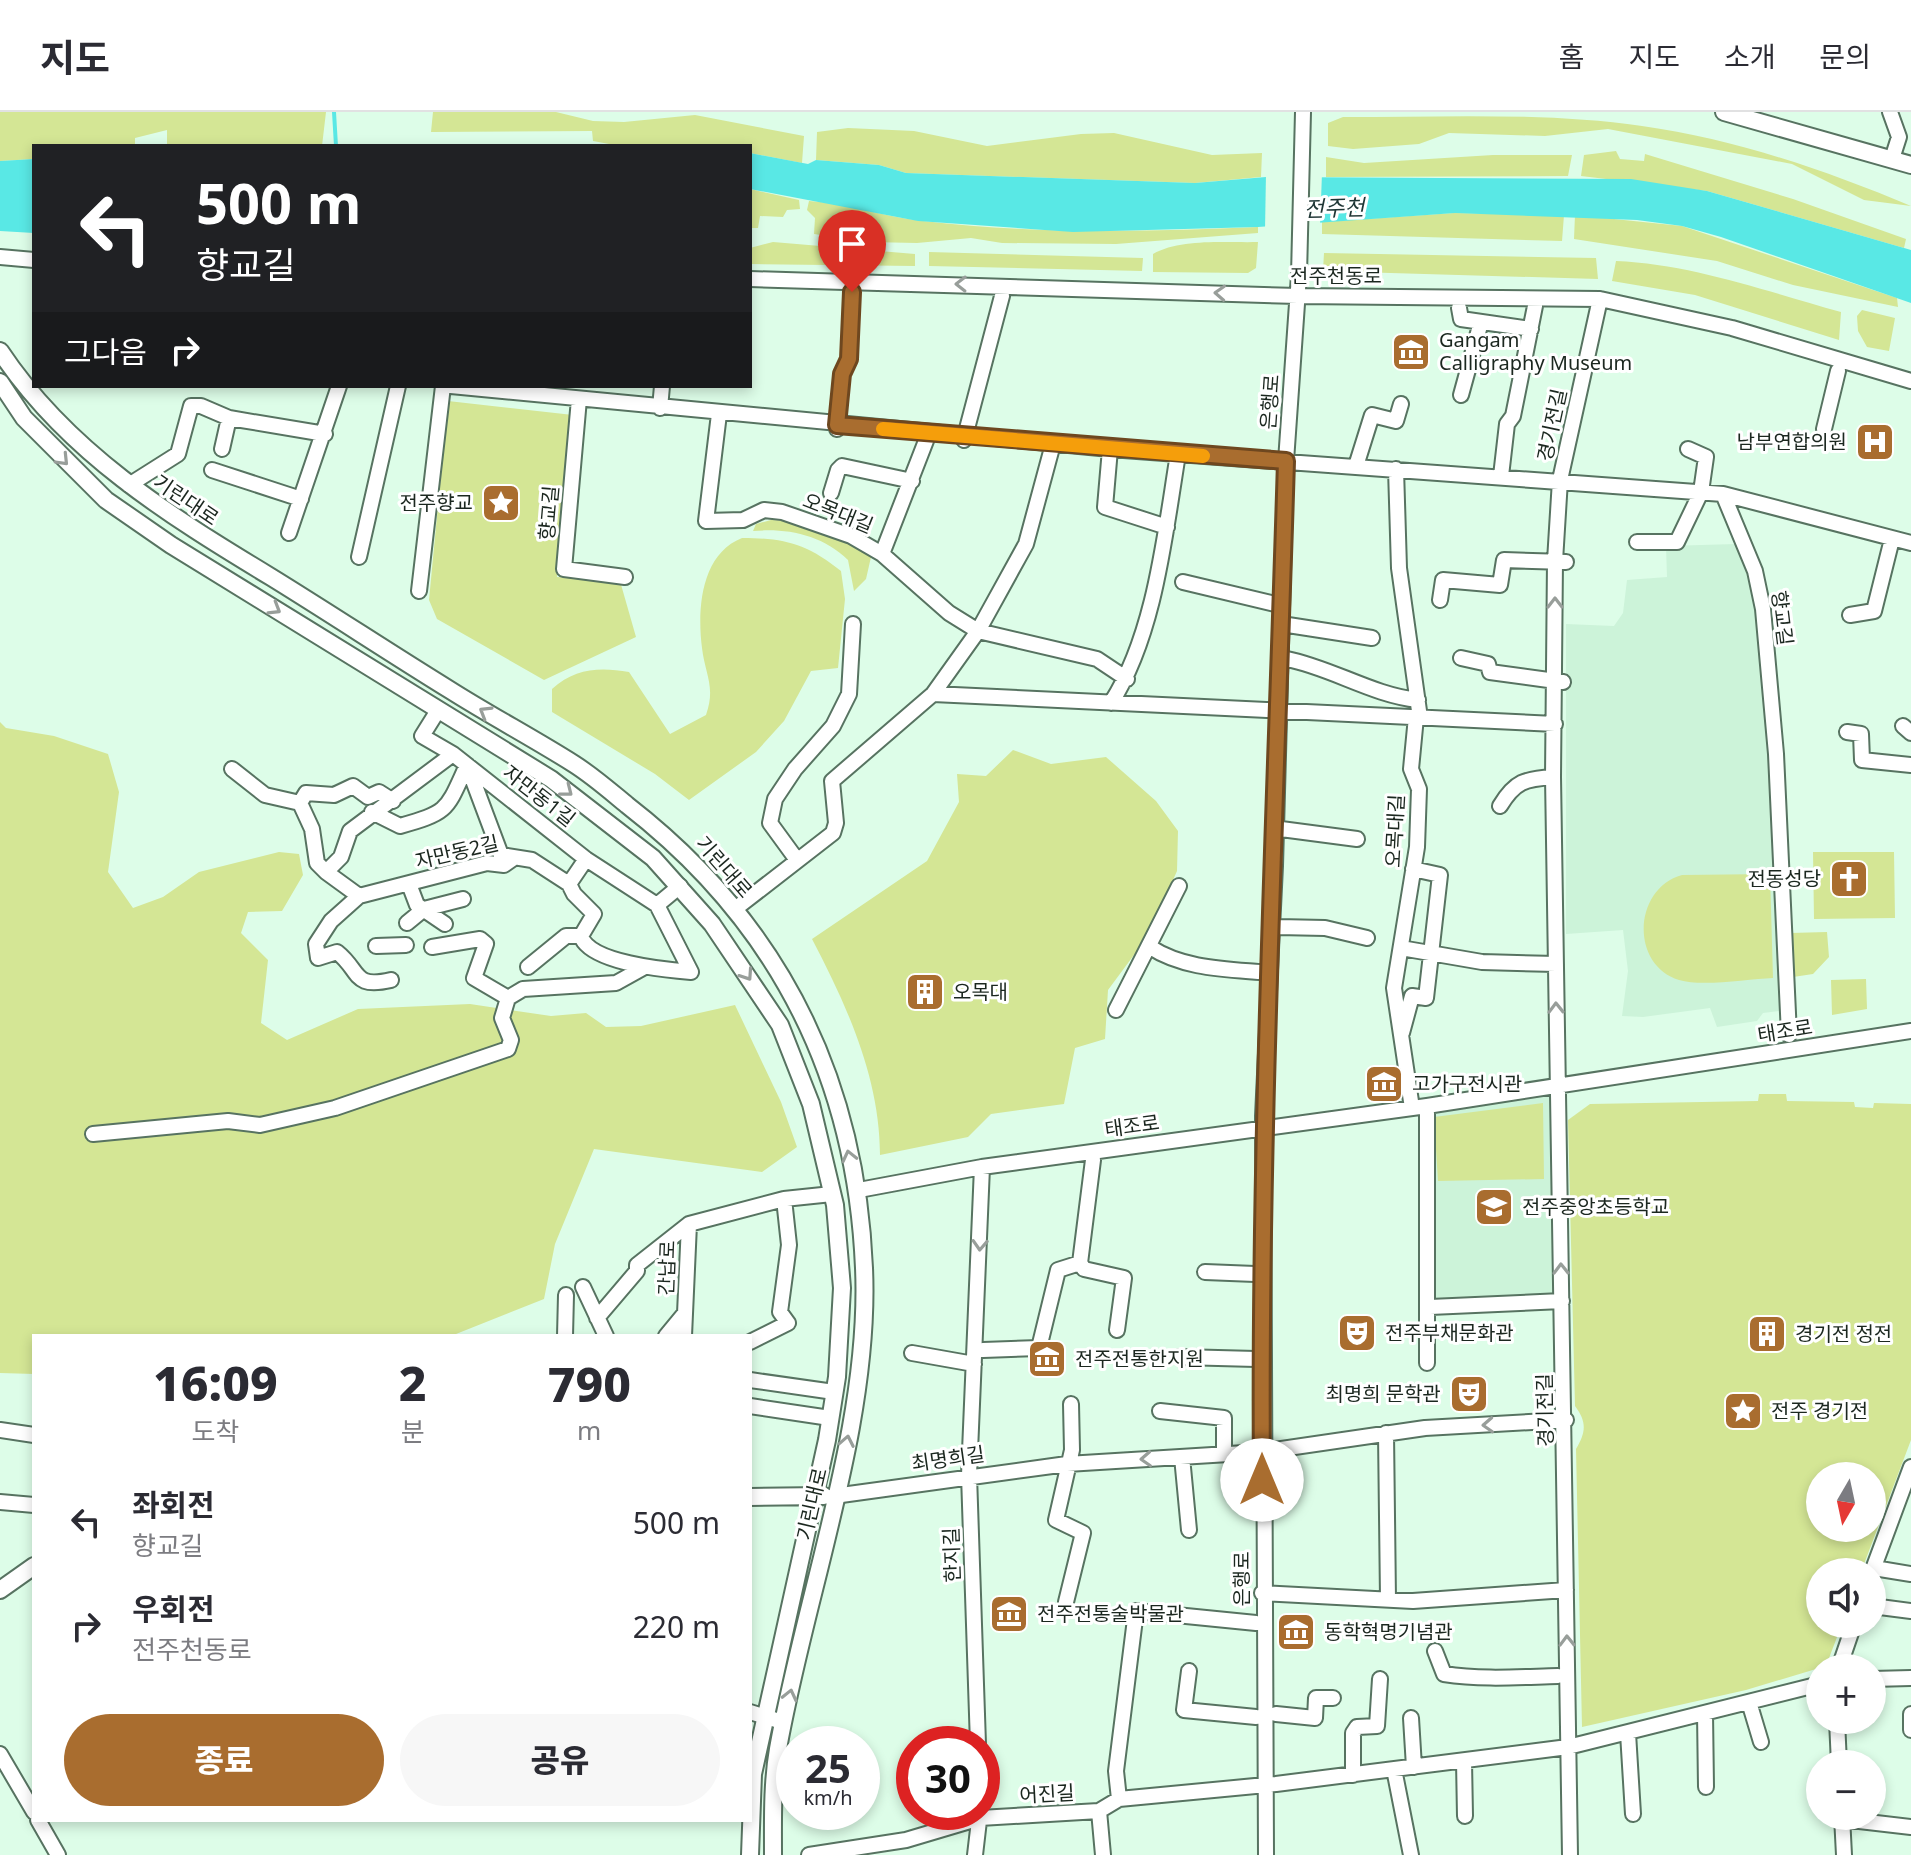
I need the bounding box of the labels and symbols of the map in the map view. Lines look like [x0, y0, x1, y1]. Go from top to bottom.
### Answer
water label: 전주천 [1303, 191, 1368, 223]
pin [818, 210, 886, 292]
street label: 전주천동로 [1290, 262, 1382, 289]
one-way arrow [954, 276, 967, 293]
one-way arrow [1213, 284, 1226, 301]
place label: Gangam Calligraphy Museum [1439, 326, 1632, 376]
museum icon: Gangam Calligraphy Museum [1390, 331, 1432, 373]
street label: 은행로 [1254, 373, 1285, 430]
street label: 경기전길 [1531, 386, 1572, 464]
hospital icon: 남부연합의원 [1854, 421, 1896, 463]
place label: 남부연합의원 [1737, 428, 1847, 455]
one-way arrow [54, 451, 68, 465]
street label: 기린대로 [148, 468, 224, 531]
place icon: 전주향교 [480, 482, 522, 524]
street label: 향교길 [533, 484, 564, 542]
street label: 오목대길 [799, 486, 877, 539]
place label: 전주향교 [399, 489, 473, 516]
street label: 향교길 [1766, 589, 1799, 647]
one-way arrow [1546, 596, 1564, 609]
one-way arrow [266, 599, 281, 615]
one-way arrow [479, 706, 494, 721]
street label: 자만동1길 [497, 759, 581, 832]
one-way arrow [558, 781, 572, 796]
street label: 오목대길 [1379, 794, 1410, 868]
street label: 자만동2길 [412, 829, 501, 874]
street label: 기린대로 [690, 830, 759, 903]
church icon: 전동성당 [1828, 858, 1870, 900]
place label: 전동성당 [1747, 865, 1821, 892]
one-way arrow [737, 967, 752, 981]
building icon: 오목대 [904, 971, 946, 1013]
place label: 오목대 [953, 978, 1008, 1005]
one-way arrow [1547, 1001, 1565, 1014]
street label: 태조로 [1756, 1013, 1814, 1048]
museum icon: 고가구전시관 [1363, 1063, 1405, 1105]
place label: 고가구전시관 [1412, 1070, 1522, 1097]
street label: 태조로 [1103, 1108, 1161, 1143]
one-way arrow [841, 1149, 858, 1163]
school or university icon: 전주중앙초등학교 [1473, 1186, 1515, 1228]
place label: 전주중앙초등학교 [1522, 1193, 1669, 1220]
one-way arrow [972, 1239, 989, 1252]
street label: 간납로 [652, 1240, 681, 1296]
one-way arrow [1552, 1262, 1570, 1275]
theatre icon: 전주부채문화관 [1336, 1312, 1378, 1354]
building icon: 경기전 정전 [1746, 1313, 1788, 1355]
place label: 전주부채문화관 [1385, 1319, 1514, 1346]
place label: 경기전 정전 [1795, 1320, 1892, 1347]
museum icon: 전주전통한지원 [1026, 1338, 1068, 1380]
place label: 전주전통한지원 [1075, 1345, 1204, 1372]
theatre icon: 최명희 문학관 [1448, 1373, 1490, 1415]
street label: 경기전길 [1530, 1373, 1559, 1447]
place label: 최명희 문학관 [1325, 1380, 1441, 1407]
place icon: 전주 경기전 [1722, 1390, 1764, 1432]
place label: 전주 경기전 [1771, 1397, 1868, 1424]
one-way arrow [1481, 1416, 1494, 1433]
one-way arrow [837, 1434, 854, 1448]
position arrow [1220, 1438, 1304, 1522]
street label: 최명희길 [910, 1440, 986, 1477]
one-way arrow [1139, 1451, 1152, 1468]
north arrow [1806, 1462, 1886, 1542]
street label: 기린대로 [790, 1465, 833, 1543]
street label: 한지길 [937, 1527, 966, 1583]
street label: 은행로 [1228, 1551, 1255, 1607]
museum icon: 전주전통술박물관 [988, 1593, 1030, 1635]
place label: 전주전통술박물관 [1037, 1600, 1184, 1627]
museum icon: 동학혁명기념관 [1275, 1611, 1317, 1653]
place label: 동학혁명기념관 [1324, 1618, 1453, 1645]
one-way arrow [1558, 1634, 1575, 1647]
one-way arrow [781, 1688, 798, 1702]
speed limit sign: 30 [896, 1726, 1000, 1830]
street label: 어진길 [1019, 1779, 1075, 1808]

